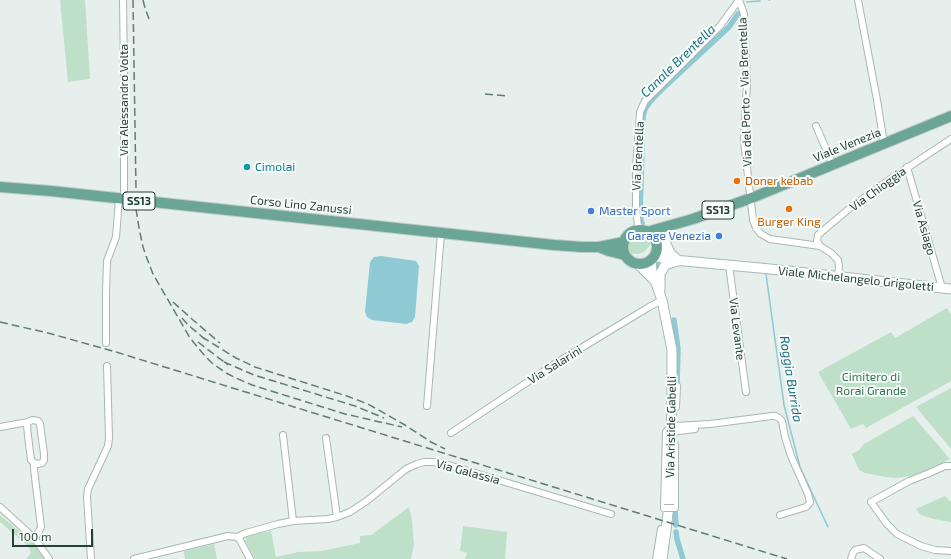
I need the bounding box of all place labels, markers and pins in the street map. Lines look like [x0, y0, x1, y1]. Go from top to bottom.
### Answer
place label: Cimolai [255, 160, 295, 174]
marker: Cimolai [242, 162, 252, 172]
place label: Doner kebab [745, 174, 813, 188]
marker: Doner kebab [732, 176, 742, 186]
place label: Master Sport [599, 204, 671, 218]
marker: Burger King [784, 204, 794, 214]
marker: Master Sport [586, 206, 596, 216]
place label: Burger King [757, 215, 821, 229]
place label: Garage Venezia [627, 229, 711, 243]
marker: Garage Venezia [714, 231, 724, 241]

